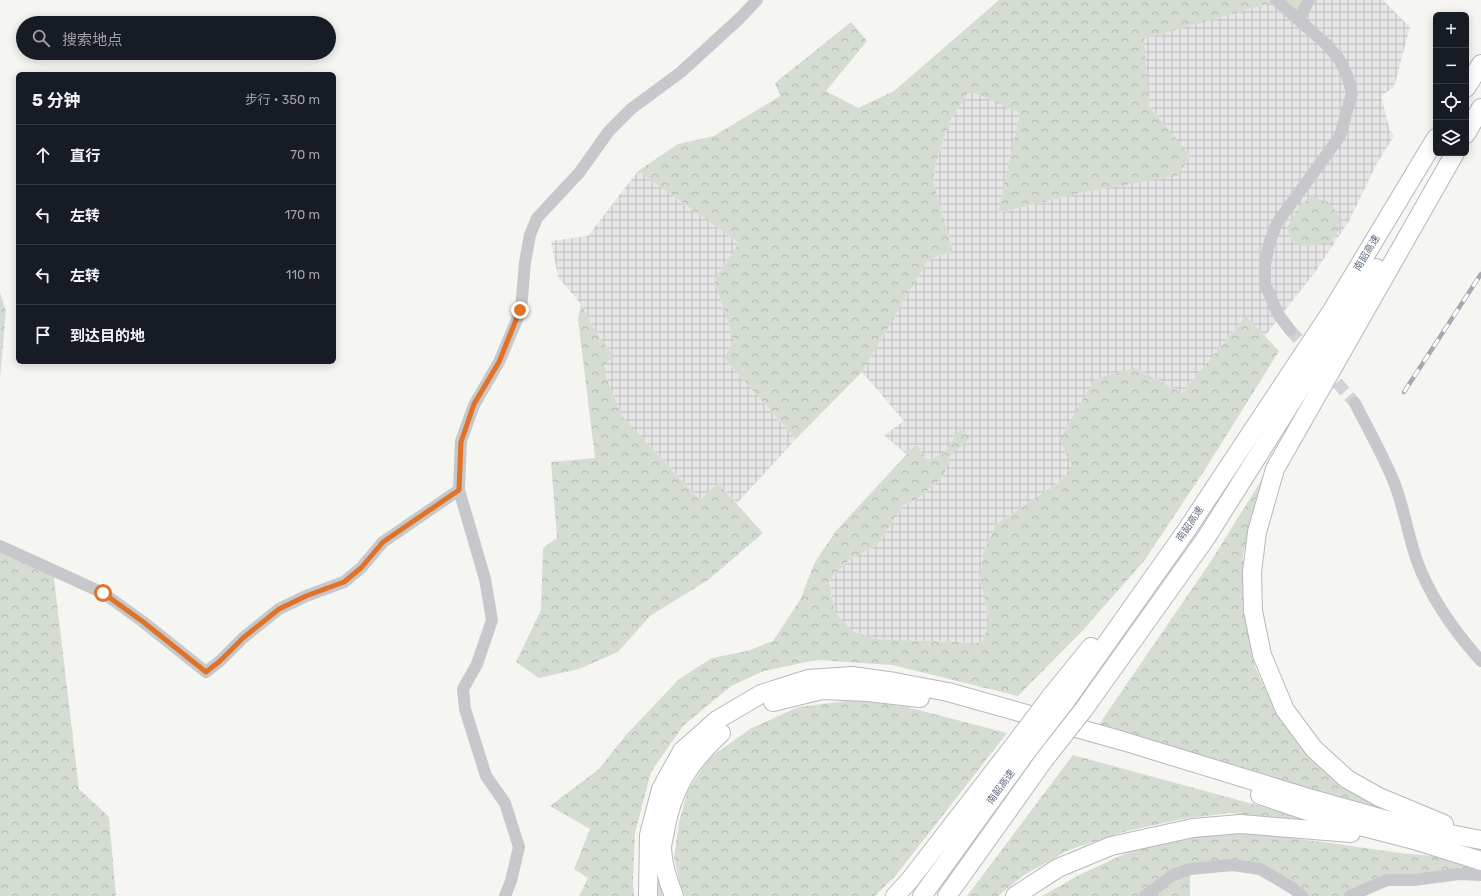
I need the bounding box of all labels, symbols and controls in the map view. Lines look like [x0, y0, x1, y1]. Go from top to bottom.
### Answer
map controls [1433, 12, 1469, 156]
button: + [1433, 12, 1469, 48]
search box [16, 16, 336, 60]
icon: search [30, 27, 52, 49]
text: 搜索地点 [62, 31, 122, 49]
button: − [1433, 48, 1469, 84]
button: locate [1433, 84, 1469, 120]
text: 5 分钟 [32, 90, 81, 110]
text: 步行 · 350 m [245, 92, 320, 107]
button: layers [1433, 120, 1469, 156]
icon: ahead [32, 144, 54, 166]
text: 直行 [70, 147, 100, 165]
text: 70 m [290, 147, 320, 162]
icon: left [32, 204, 54, 226]
text: 左转 [70, 207, 100, 225]
text: 170 m [285, 207, 320, 222]
street label: 南韶高速 [1352, 233, 1382, 273]
icon: left [32, 264, 54, 286]
text: 左转 [70, 267, 100, 285]
text: 110 m [286, 267, 320, 282]
route end [511, 301, 529, 319]
icon: arrive [32, 324, 54, 346]
text: 到达目的地 [70, 327, 145, 345]
street label: 南韶高速 [1174, 504, 1206, 544]
route start [94, 584, 112, 602]
street label: 南韶高速 [984, 767, 1018, 807]

